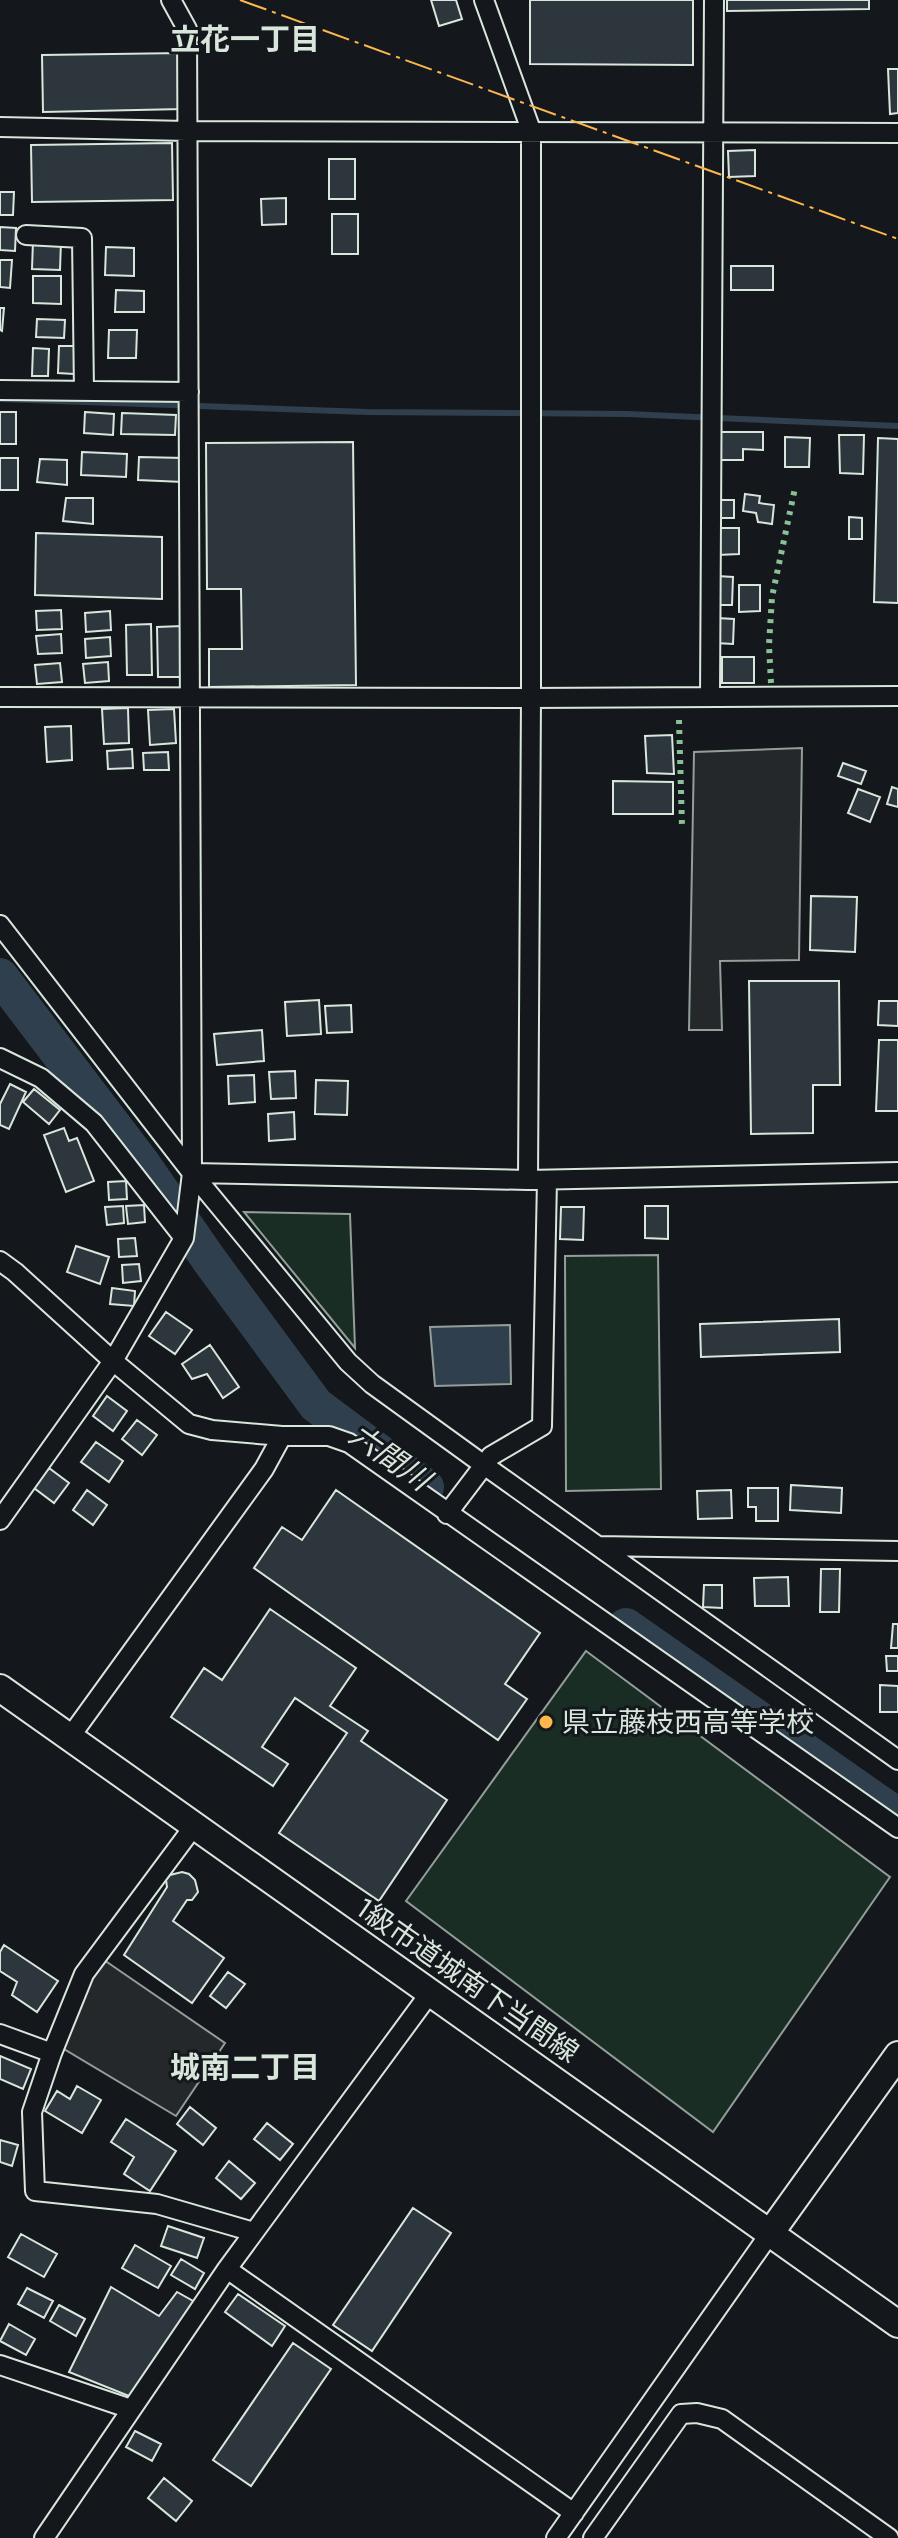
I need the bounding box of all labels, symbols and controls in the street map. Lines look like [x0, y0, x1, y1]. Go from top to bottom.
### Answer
district label: 立花一丁目 [170, 18, 320, 61]
water label: 六間川 [341, 1414, 442, 1502]
place label: 県立藤枝西高等学校 [562, 1702, 814, 1743]
marker: 県立藤枝西高等学校 [537, 1713, 555, 1731]
street label: 1級市道城南下当間線 [347, 1887, 587, 2073]
district label: 城南二丁目 [170, 2046, 320, 2089]

